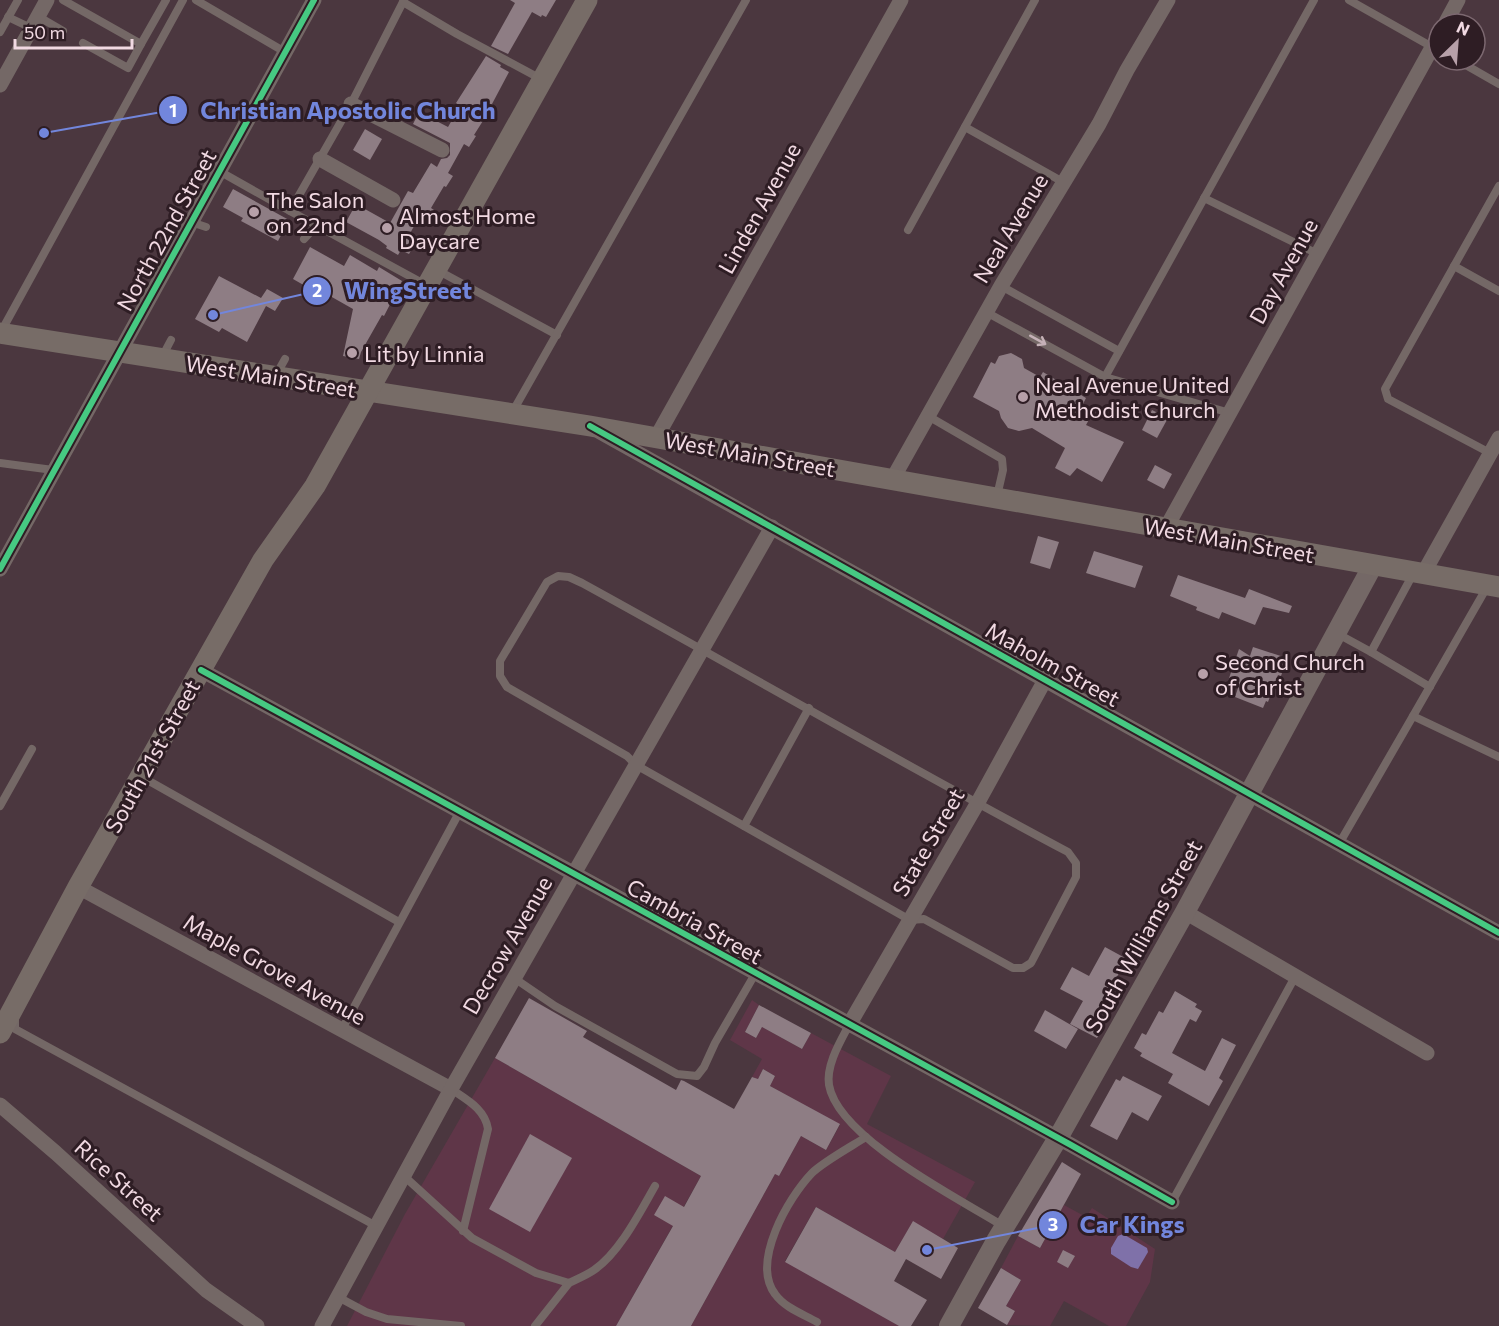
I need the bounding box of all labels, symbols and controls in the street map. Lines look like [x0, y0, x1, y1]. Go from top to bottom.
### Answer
scale bar [15, 12, 132, 50]
north arrow [1427, 12, 1487, 72]
text: N [1454, 17, 1473, 39]
text: 50 m [24, 21, 65, 43]
callout: Christian Apostolic Church [158, 89, 508, 131]
text: Christian Apostolic Church [200, 95, 496, 124]
text: 1 [169, 99, 177, 121]
street label: Linden Avenue [712, 138, 806, 278]
street label: North 22nd Street [110, 145, 222, 315]
street label: Neal Avenue [967, 168, 1053, 288]
place label: The Salon on 22nd [266, 186, 364, 238]
place label: Almost Home Daycare [399, 202, 536, 254]
marker: The Salon on 22nd [247, 205, 261, 219]
street label: Day Avenue [1243, 214, 1323, 328]
marker: Almost Home Daycare [380, 221, 394, 235]
callout: WingStreet [302, 270, 484, 312]
text: WingStreet [344, 275, 472, 304]
text: 2 [312, 279, 322, 301]
one-way arrow [1028, 335, 1046, 346]
place label: Lit by Linnia [364, 340, 484, 367]
marker: Lit by Linnia [345, 346, 359, 360]
street label: West Main Street [184, 349, 358, 403]
place label: Neal Avenue United Methodist Church [1035, 371, 1230, 423]
marker: Neal Avenue United Methodist Church [1016, 390, 1030, 404]
street label: West Main Street [663, 426, 837, 482]
street label: West Main Street [1142, 512, 1316, 568]
street label: Maholm Street [981, 616, 1125, 712]
place label: Second Church of Christ [1215, 648, 1365, 700]
marker: Second Church of Christ [1196, 667, 1210, 681]
street label: South 21st Street [99, 675, 205, 837]
street label: State Street [886, 783, 970, 901]
street label: South Williams Street [1079, 835, 1207, 1037]
street label: Decrow Avenue [457, 871, 557, 1019]
street label: Cambria Street [622, 873, 768, 969]
street label: Maple Grove Avenue [179, 908, 371, 1030]
street label: Rice Street [69, 1133, 169, 1227]
callout: Car Kings [1038, 1204, 1197, 1246]
text: Car Kings [1079, 1209, 1185, 1238]
text: 3 [1048, 1213, 1058, 1235]

